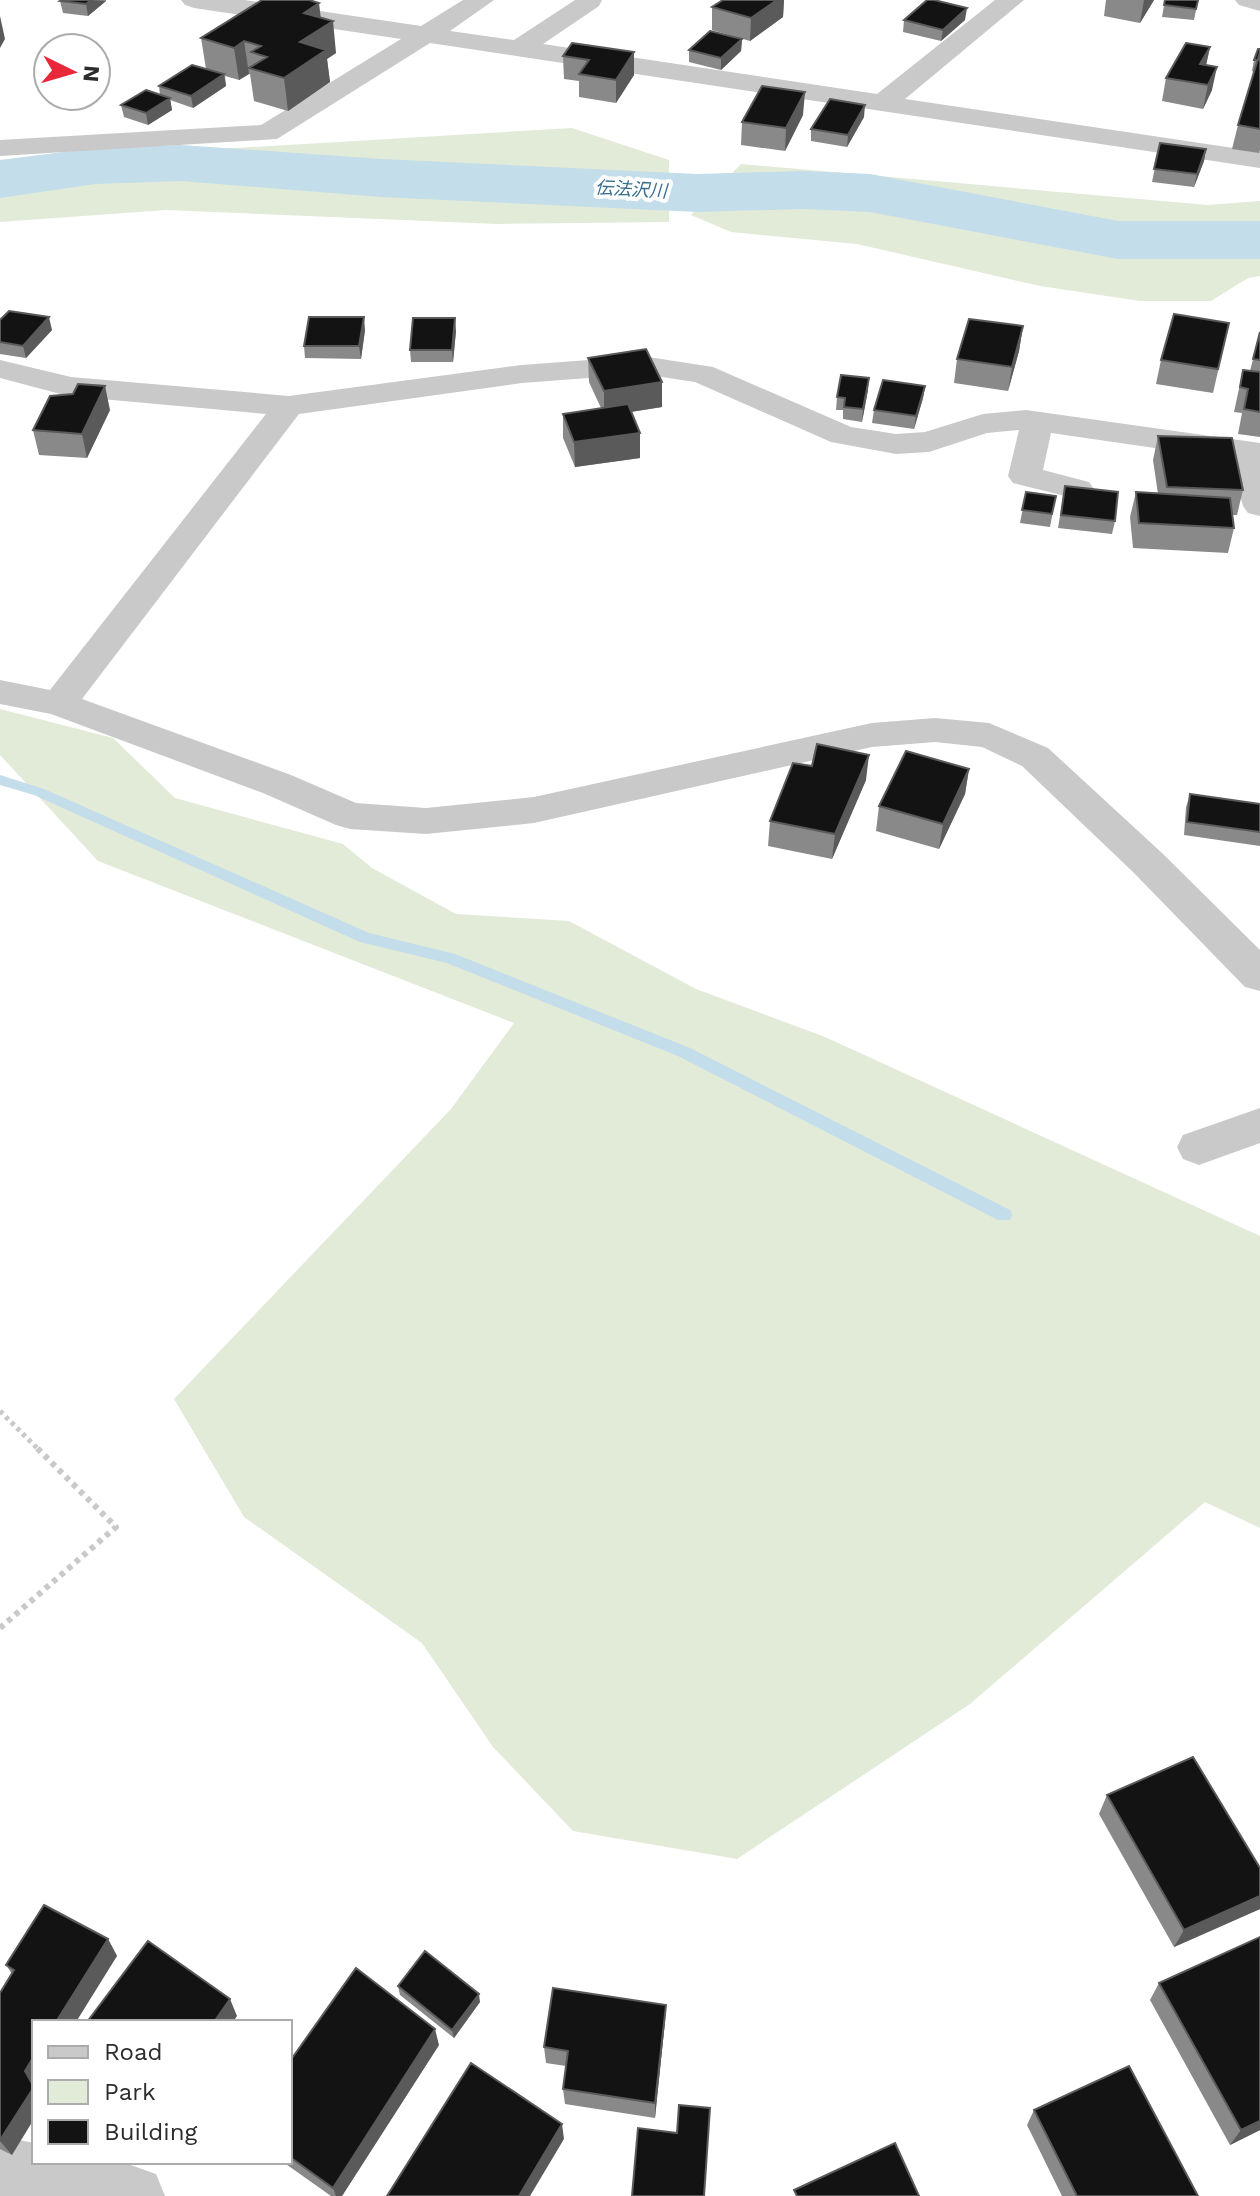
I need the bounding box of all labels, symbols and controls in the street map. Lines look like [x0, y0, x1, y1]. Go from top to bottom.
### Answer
north arrow [32, 32, 112, 112]
text: N [78, 64, 105, 83]
water label: 伝法沢川 [594, 177, 669, 201]
legend [32, 2020, 292, 2164]
text: Road [104, 2038, 163, 2066]
text: Park [104, 2078, 156, 2106]
text: Building [104, 2118, 197, 2146]

